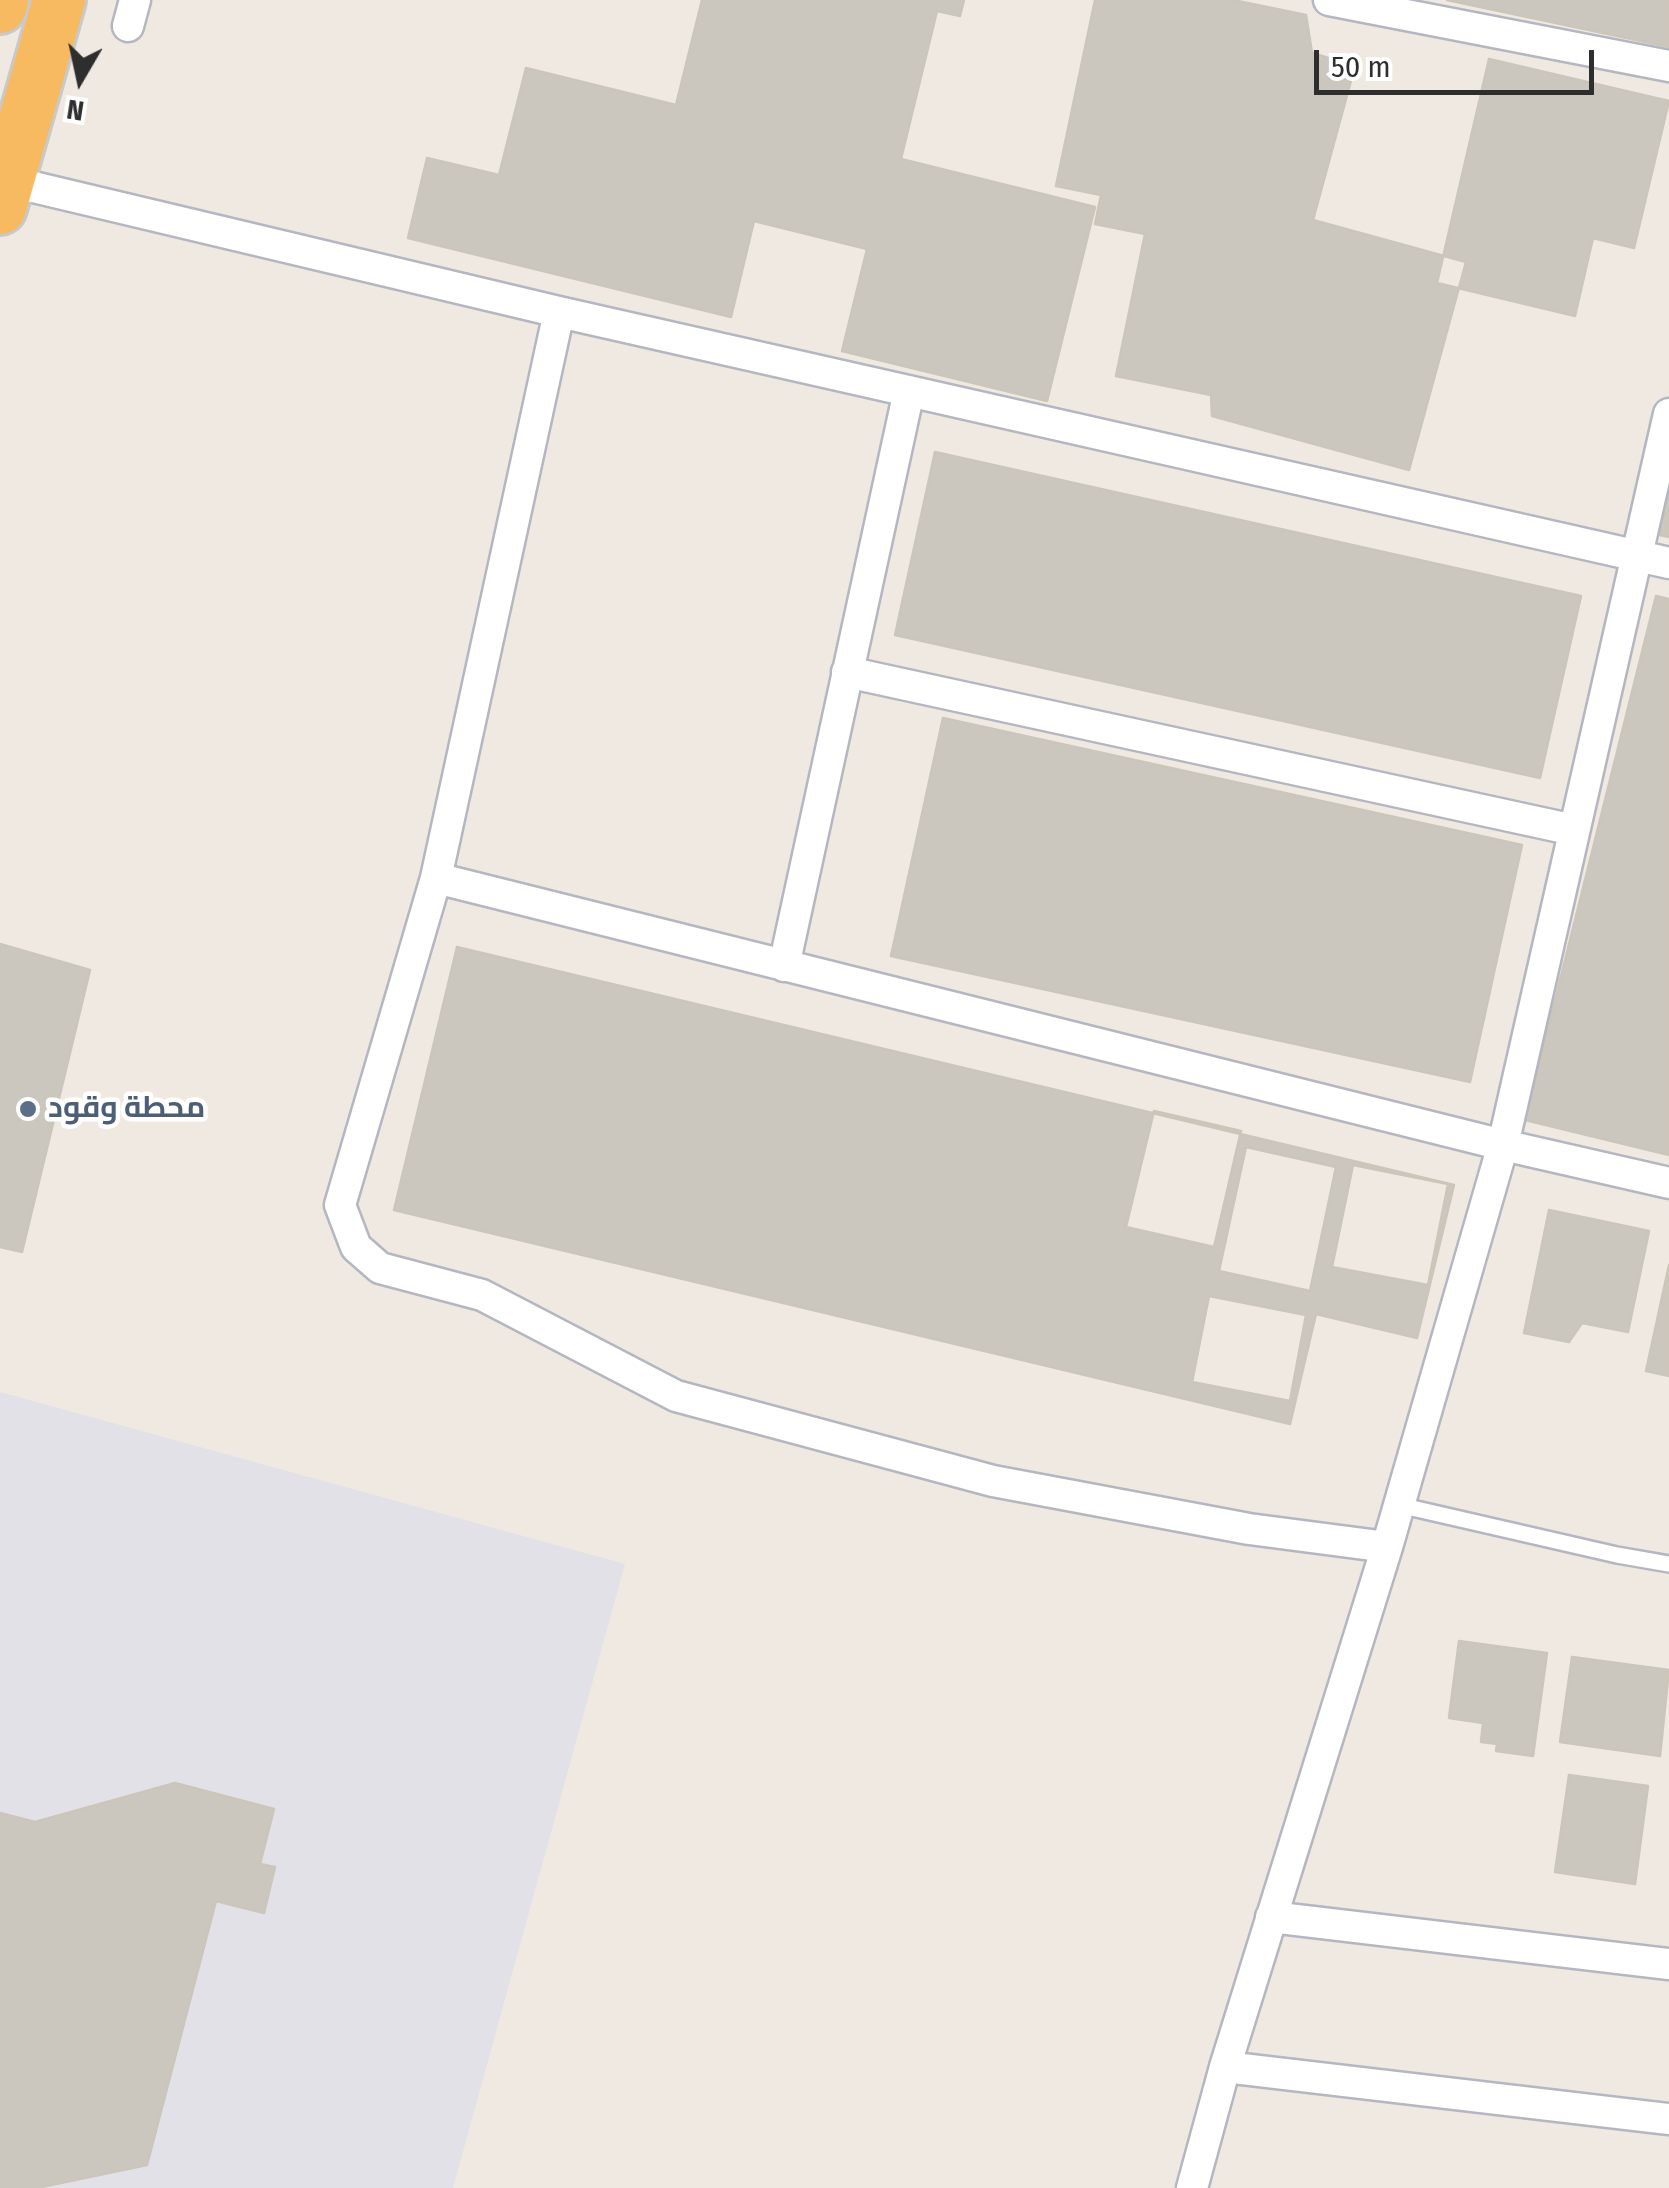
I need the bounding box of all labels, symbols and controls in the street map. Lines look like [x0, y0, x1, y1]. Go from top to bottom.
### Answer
north arrow [30, 30, 130, 130]
scale bar [1319, 30, 1599, 92]
text: 50 m [1331, 49, 1391, 85]
text: N [64, 93, 86, 128]
place label: محطة وقود [48, 1091, 205, 1127]
marker: محطة وقود [17, 1098, 39, 1120]

